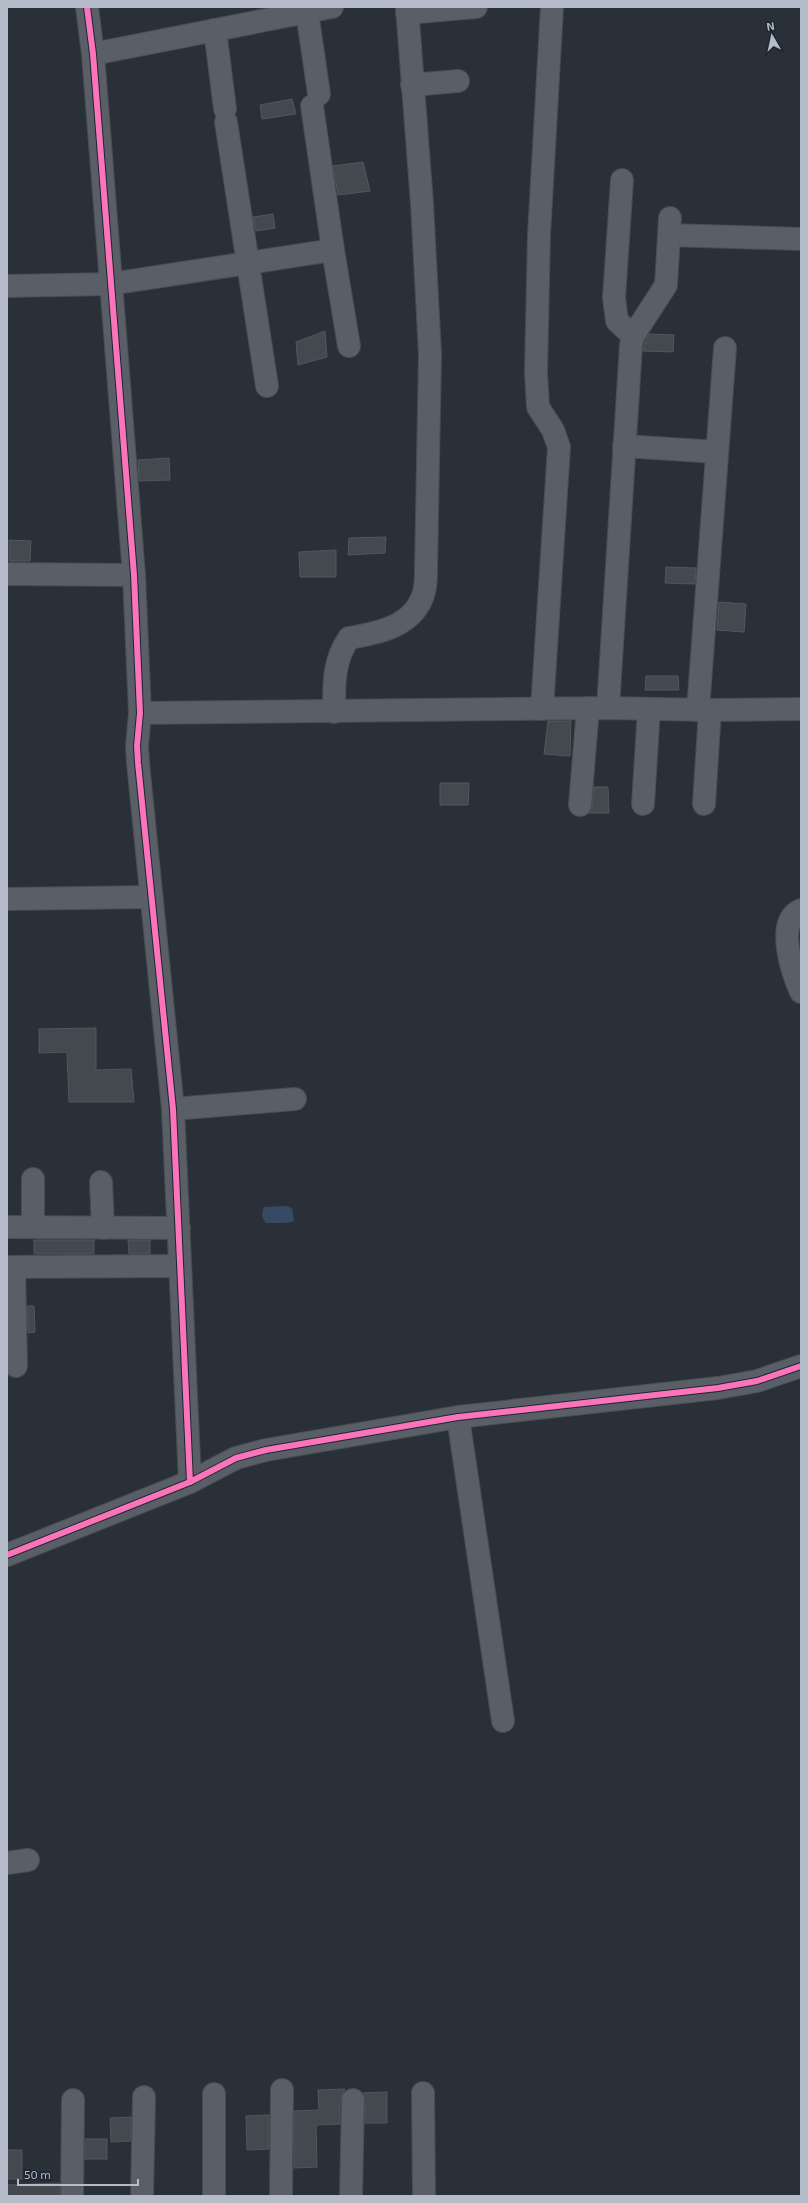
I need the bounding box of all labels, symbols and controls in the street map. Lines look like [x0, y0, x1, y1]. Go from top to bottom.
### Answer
north arrow [752, 16, 792, 56]
text: N [765, 19, 775, 33]
scale bar [18, 2161, 138, 2187]
text: 50 m [24, 2167, 51, 2181]

